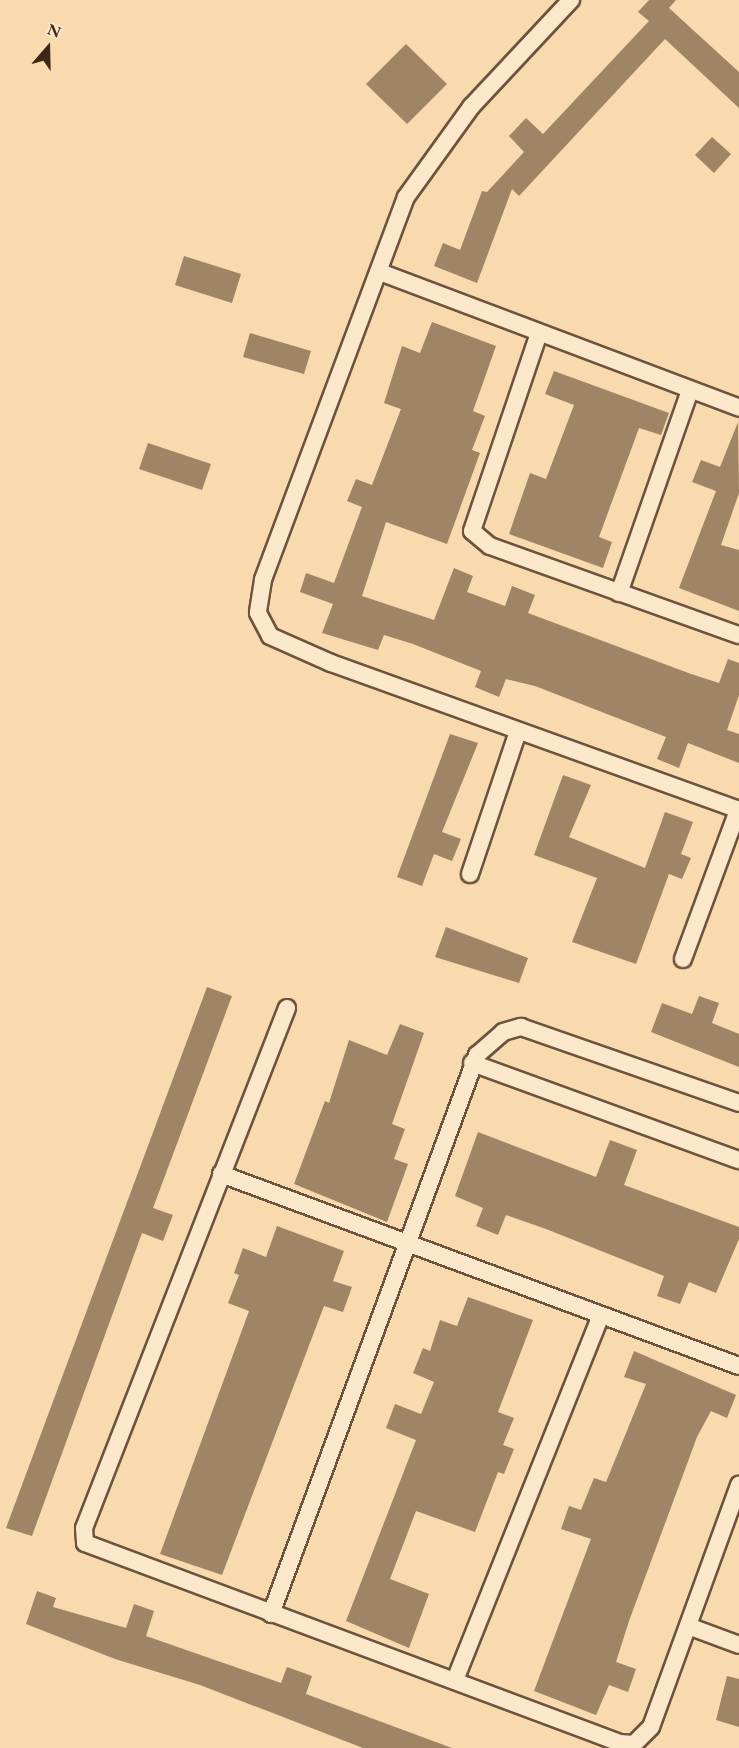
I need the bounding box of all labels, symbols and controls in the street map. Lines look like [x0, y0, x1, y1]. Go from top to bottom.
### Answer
north arrow [18, 18, 78, 78]
text: N [45, 19, 64, 43]

